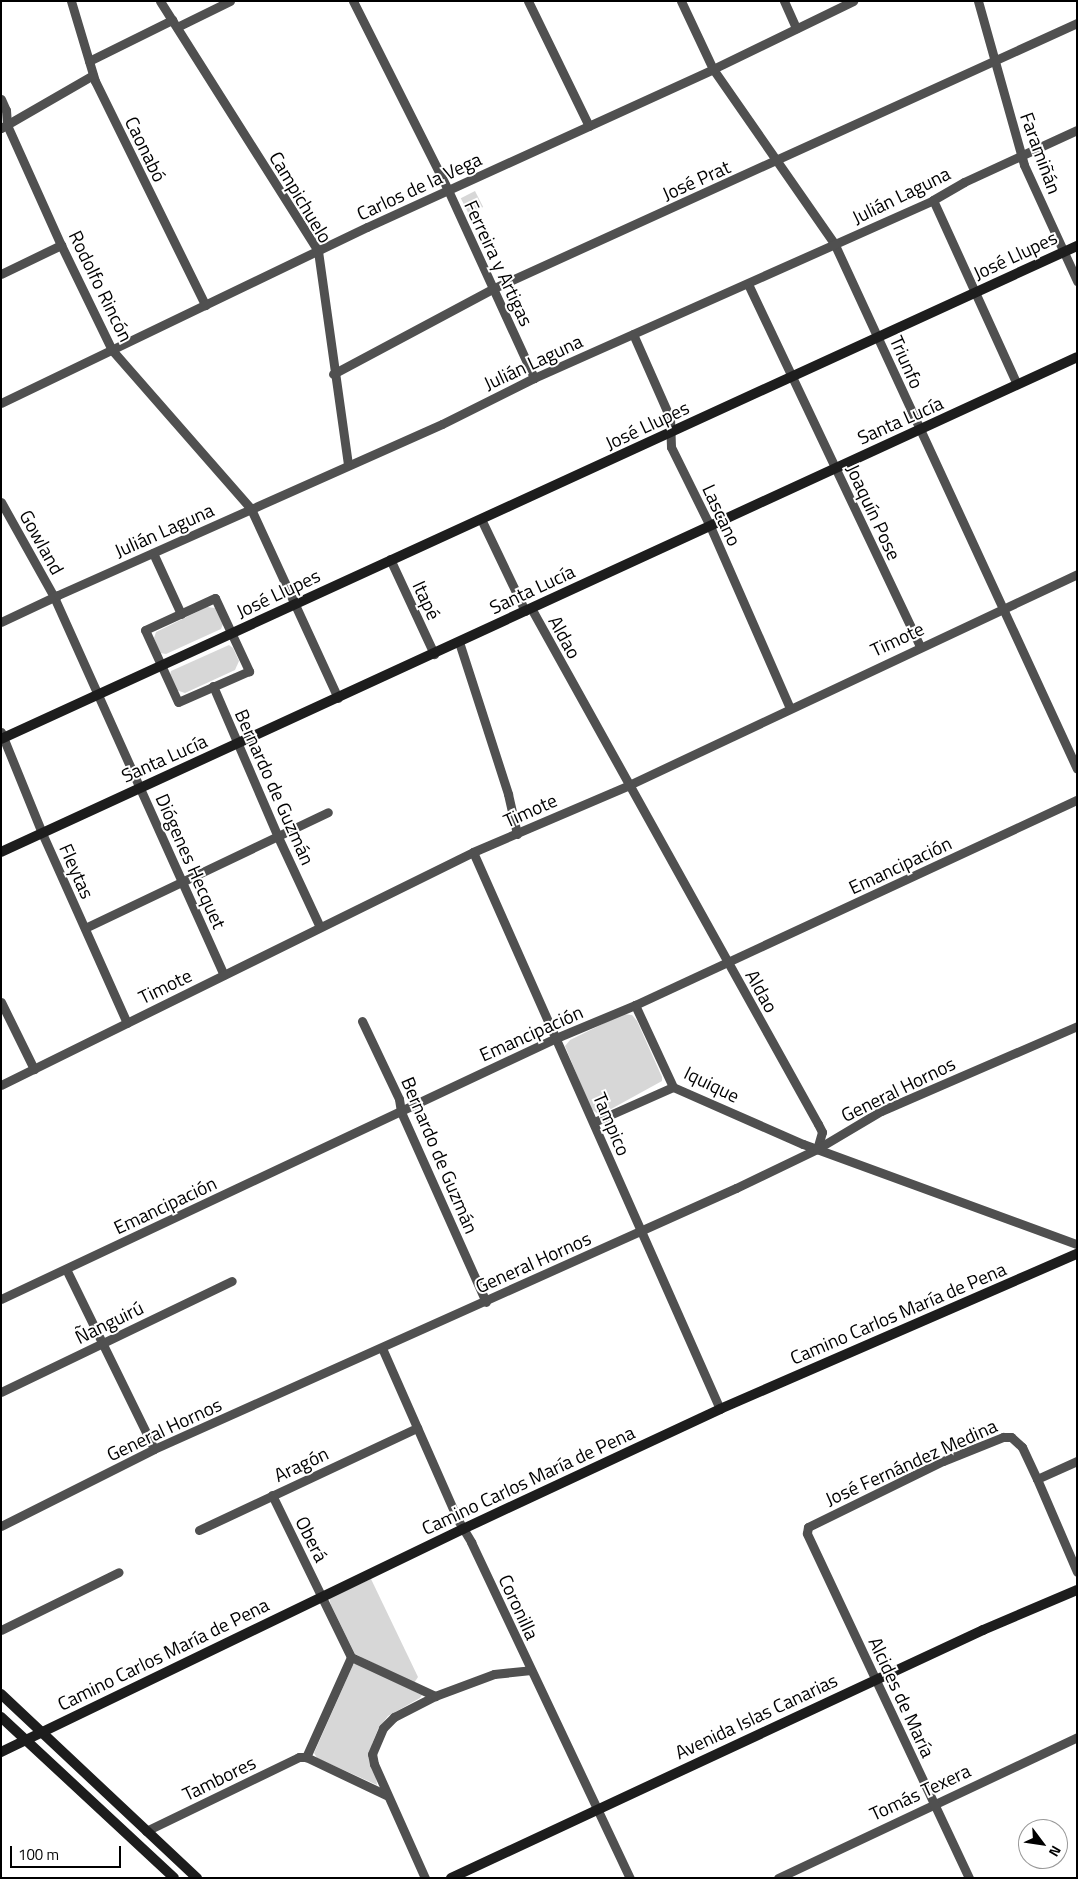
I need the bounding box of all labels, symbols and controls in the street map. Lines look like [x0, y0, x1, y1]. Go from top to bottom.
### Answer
street label: Faramiñán [1016, 109, 1066, 197]
street label: Caonabó [120, 113, 172, 185]
street label: Campichuelo [265, 147, 337, 247]
street label: Carlos de la Vega [353, 147, 485, 225]
street label: José Prat [658, 155, 734, 205]
street label: Julián Laguna [848, 161, 954, 229]
street label: Ferreira y Artigas [460, 196, 538, 330]
street label: José Llupes [969, 226, 1061, 284]
street label: Rodolfo Rincón [64, 227, 138, 345]
street label: Julián Laguna [480, 329, 586, 395]
street label: Triunfo [885, 332, 929, 392]
street label: Santa Lucía [854, 391, 946, 449]
street label: José Llupes [601, 396, 693, 454]
street label: Joaquín Pose [842, 460, 906, 564]
street label: Lascano [698, 481, 746, 549]
street label: Julián Laguna [111, 498, 217, 562]
street label: Gowland [15, 506, 69, 578]
street label: Santa Lucía [486, 559, 578, 619]
street label: José Llupes [232, 564, 324, 622]
street label: Itapé [408, 577, 446, 623]
street label: Aldao [544, 612, 586, 662]
street label: Timote [867, 617, 927, 661]
street label: Bernardo de Guzmán [230, 706, 320, 868]
street label: Santa Lucía [118, 729, 210, 787]
street label: Timote [500, 788, 560, 832]
street label: Diógenes Hecquet [151, 790, 231, 932]
street label: Emancipación [845, 831, 955, 899]
street label: Fleytas [55, 840, 99, 902]
street label: Timote [135, 963, 195, 1009]
street label: Aldao [741, 966, 783, 1016]
street label: Emancipación [476, 1000, 586, 1066]
street label: General Hornos [837, 1052, 959, 1126]
street label: Iquique [681, 1061, 743, 1107]
street label: Bernardo de Guzmán [397, 1073, 483, 1237]
street label: Tampico [589, 1089, 635, 1159]
street label: Emancipación [110, 1171, 220, 1239]
street label: General Hornos [472, 1226, 594, 1298]
street label: Camino Carlos María de Pena [787, 1257, 1009, 1369]
street label: Ñanguirú [71, 1296, 147, 1348]
street label: General Hornos [103, 1392, 225, 1466]
street label: José Fernández Medina [822, 1414, 1000, 1510]
street label: Camino Carlos María de Pena [418, 1421, 638, 1539]
street label: Aragón [270, 1442, 332, 1486]
street label: Oberá [291, 1512, 333, 1566]
street label: Coronilla [494, 1571, 544, 1643]
street label: Camino Carlos María de Pena [54, 1593, 272, 1715]
street label: Alcides de María [864, 1633, 940, 1761]
street label: Avenida Islas Canarias [671, 1668, 841, 1764]
street label: Tambores [179, 1751, 259, 1805]
street label: Tomás Texera [866, 1759, 974, 1825]
north arrow [1018, 1819, 1068, 1869]
scale bar [12, 1836, 124, 1868]
text: N [1044, 1842, 1067, 1861]
text: 100 m [18, 1843, 59, 1866]

